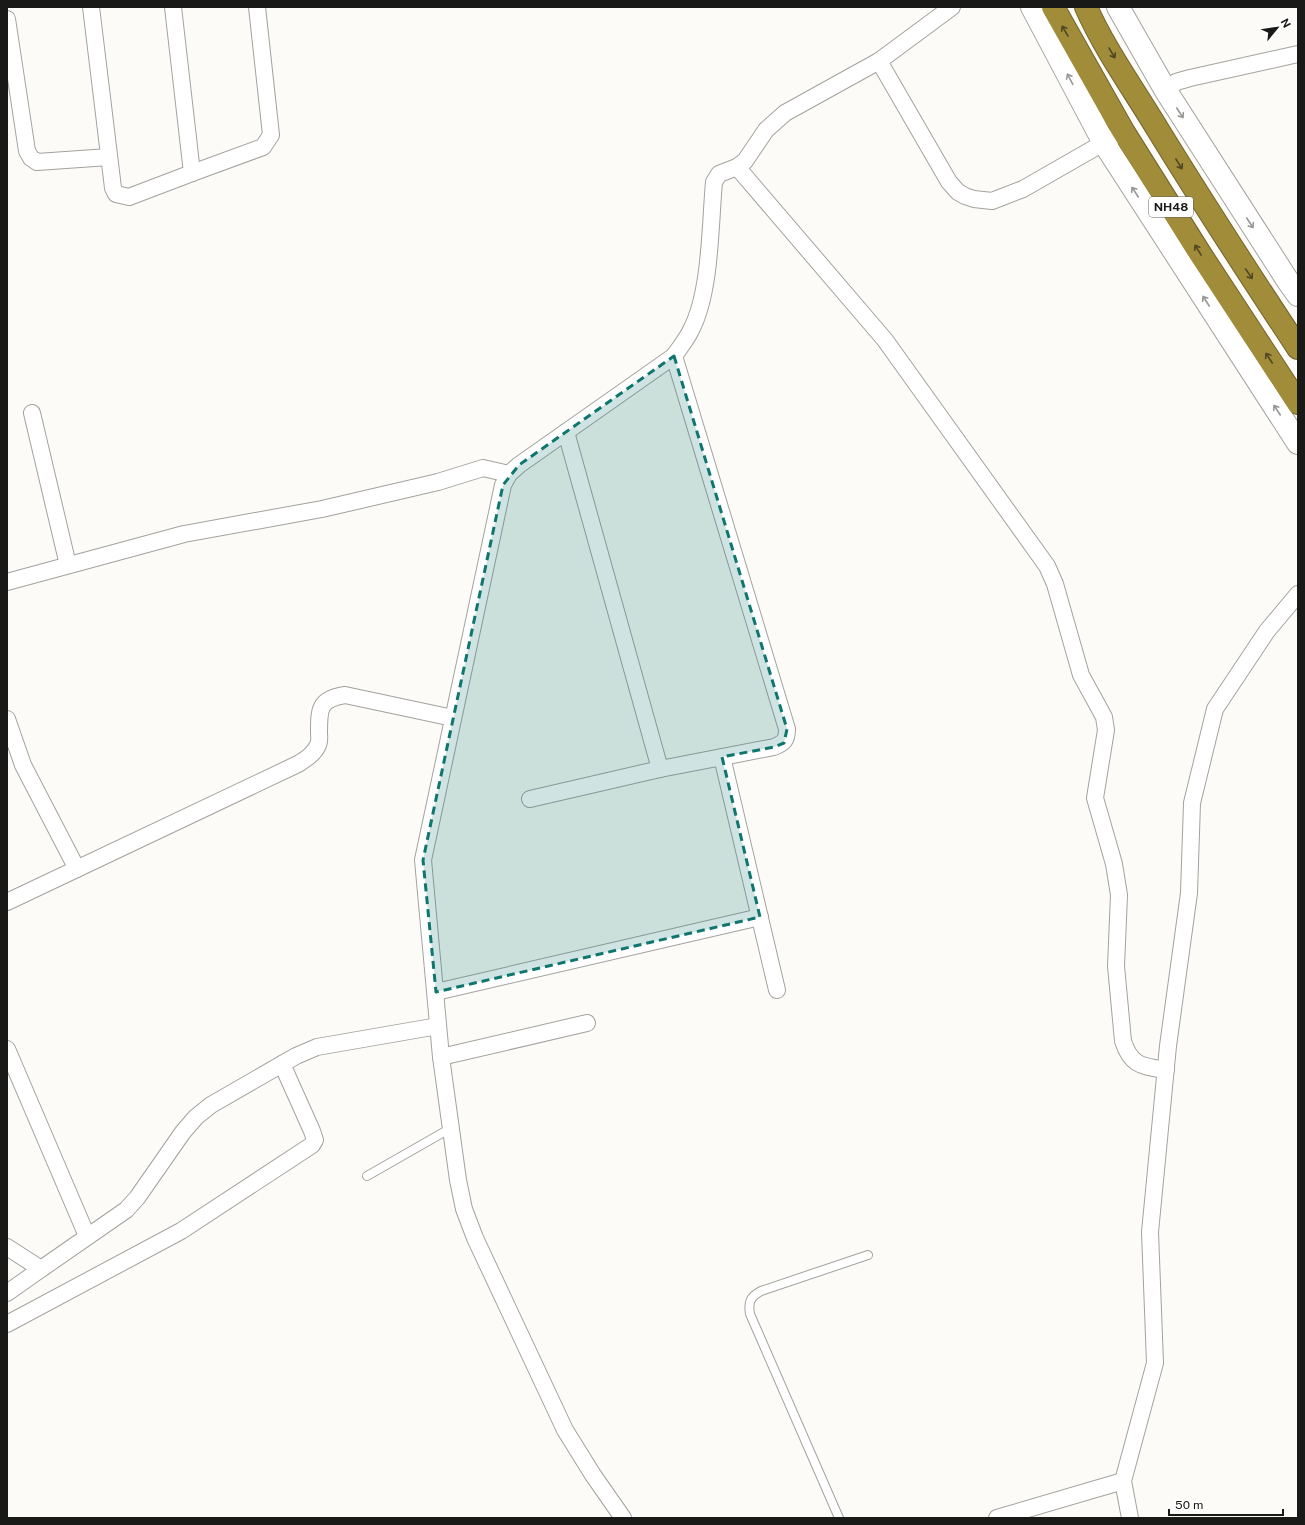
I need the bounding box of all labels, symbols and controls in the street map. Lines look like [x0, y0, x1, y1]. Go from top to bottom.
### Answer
north arrow [1257, 8, 1297, 48]
text: N [1278, 16, 1293, 30]
one-way arrow [1061, 25, 1069, 37]
one-way arrow [1108, 47, 1116, 59]
one-way arrow [1066, 74, 1073, 86]
one-way arrow [1177, 107, 1185, 119]
one-way arrow [1176, 158, 1184, 170]
one-way arrow [1131, 187, 1139, 198]
road number: NH48 [1149, 197, 1193, 217]
one-way arrow [1247, 217, 1255, 229]
one-way arrow [1194, 245, 1202, 256]
one-way arrow [1245, 268, 1253, 279]
one-way arrow [1202, 296, 1210, 307]
one-way arrow [1265, 353, 1273, 364]
one-way arrow [1273, 405, 1281, 416]
scale bar [1169, 1491, 1283, 1517]
text: 50 m [1175, 1498, 1203, 1512]

